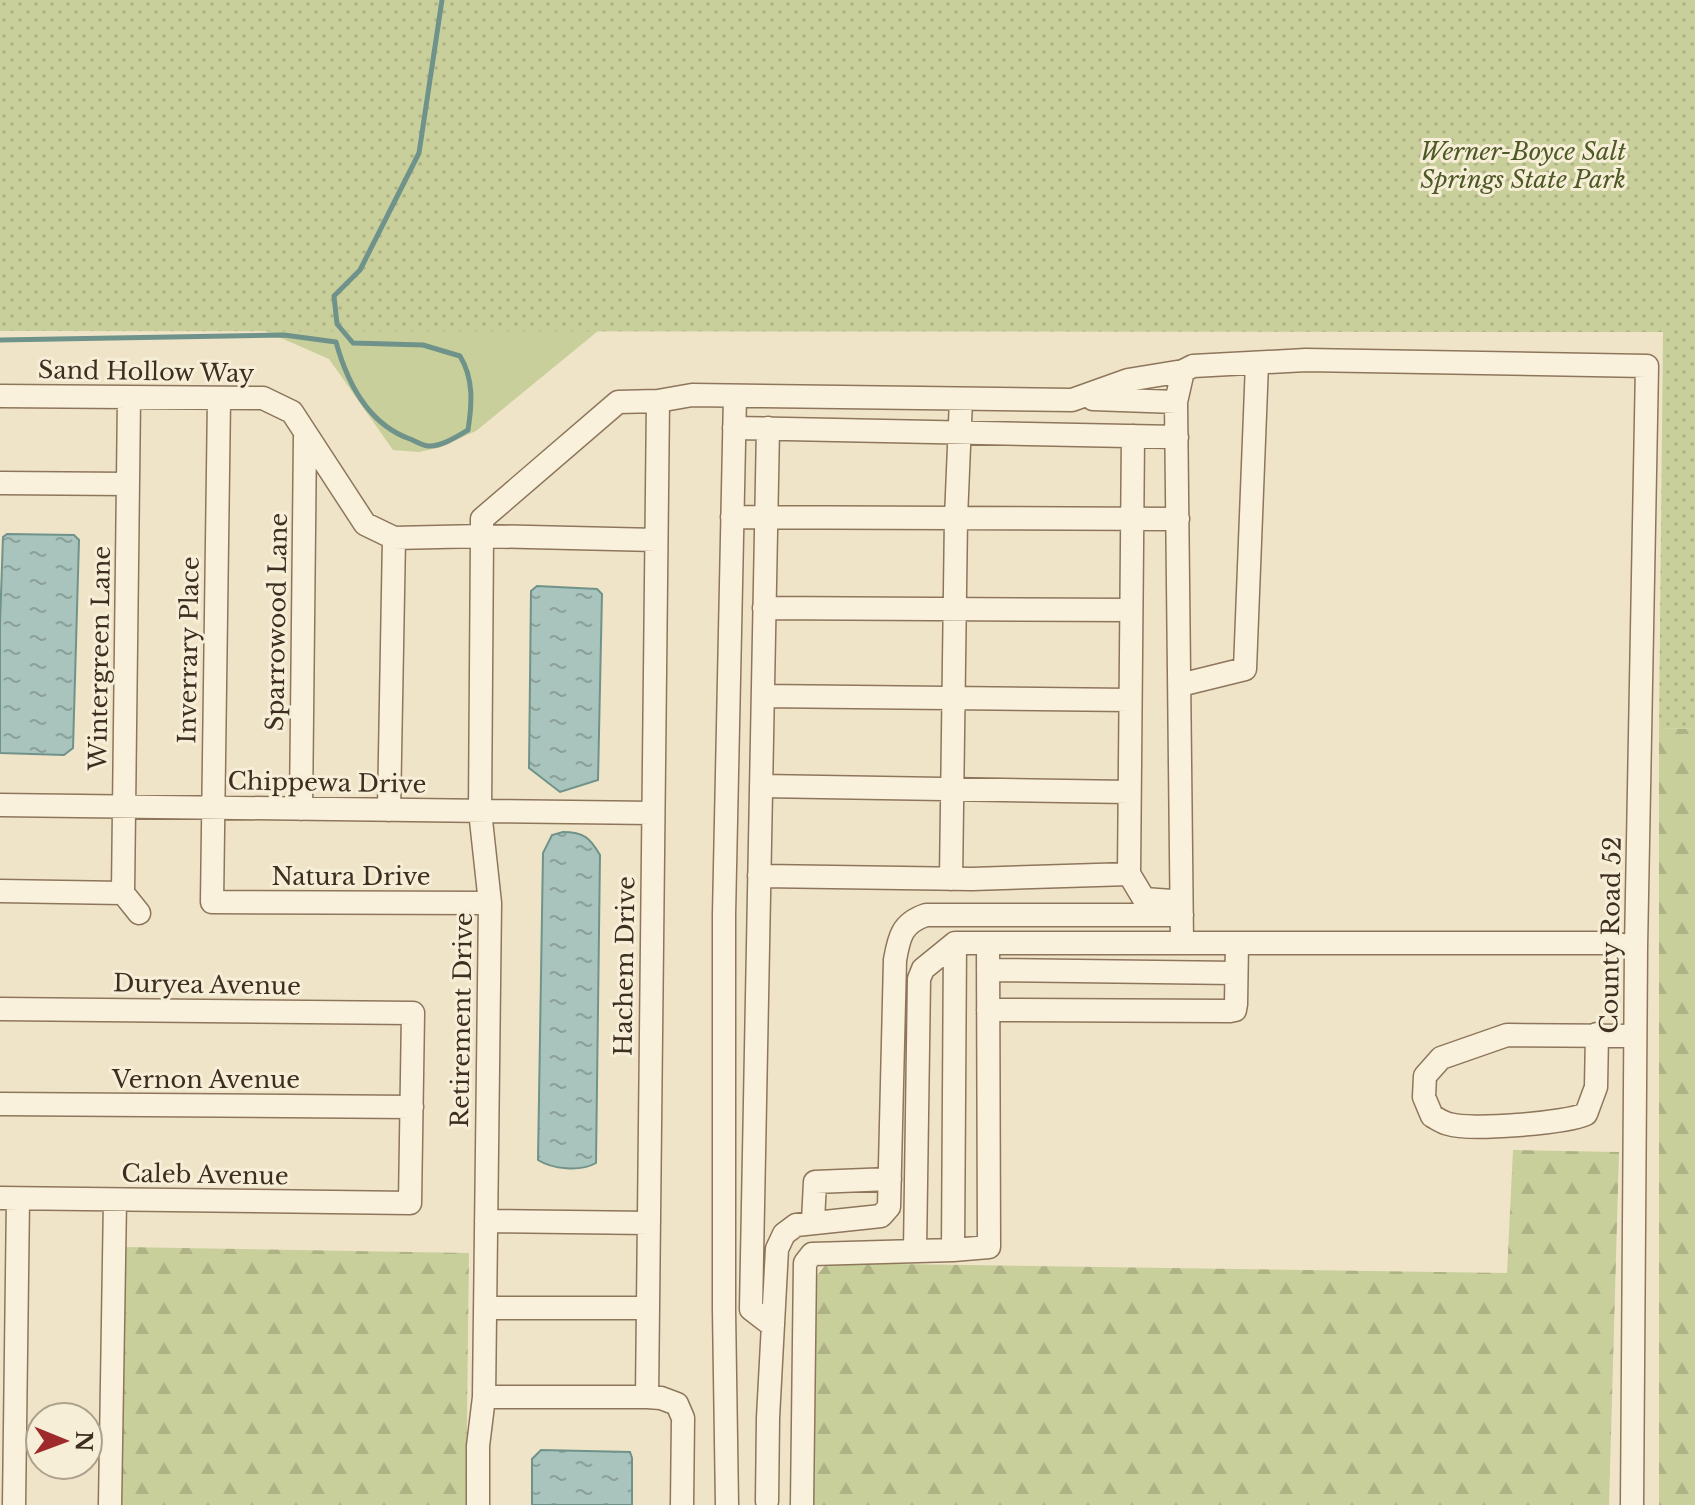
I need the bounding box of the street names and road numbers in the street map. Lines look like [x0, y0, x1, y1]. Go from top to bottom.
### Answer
street label: Sand Hollow Way [38, 355, 255, 388]
street label: Sparrowood Lane [260, 513, 293, 731]
street label: Wintergreen Lane [83, 545, 116, 772]
street label: Inverrary Place [172, 556, 205, 744]
street label: Chippewa Drive [227, 766, 427, 799]
street label: County Road 52 [1594, 836, 1627, 1034]
street label: Natura Drive [271, 862, 431, 891]
street label: Hachem Drive [608, 876, 641, 1056]
street label: Retirement Drive [445, 912, 478, 1128]
street label: Duryea Avenue [113, 968, 301, 1001]
street label: Vernon Avenue [111, 1065, 300, 1094]
street label: Caleb Avenue [121, 1159, 289, 1190]

